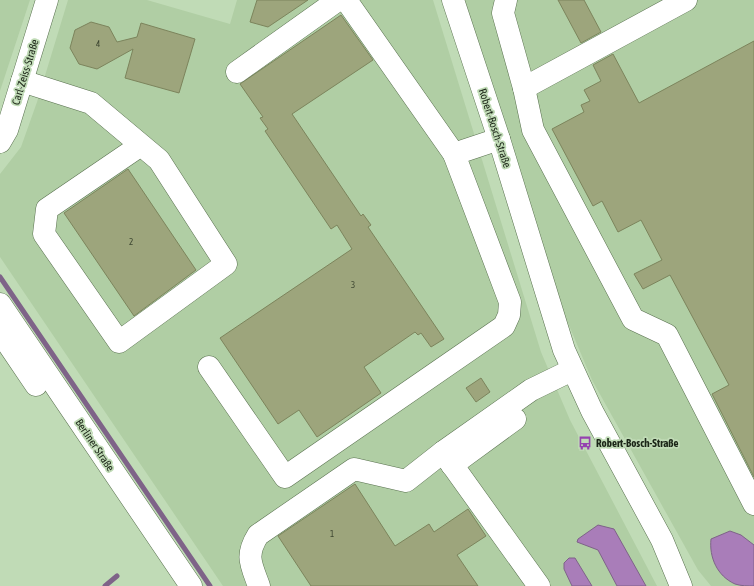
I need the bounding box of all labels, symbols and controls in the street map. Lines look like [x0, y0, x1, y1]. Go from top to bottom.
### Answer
street label: Carl-Zeiss-Straße [9, 38, 41, 106]
house number: 4 [96, 39, 100, 49]
street label: Robert-Bosch-Straße [477, 87, 513, 169]
house number: 2 [129, 237, 133, 247]
house number: 3 [351, 280, 355, 290]
street label: Berliner Straße [73, 417, 117, 473]
bus stop icon: Robert-Bosch-Straße [577, 435, 593, 451]
place label: Robert-Bosch-Straße [596, 437, 678, 449]
house number: 1 [330, 529, 334, 539]

